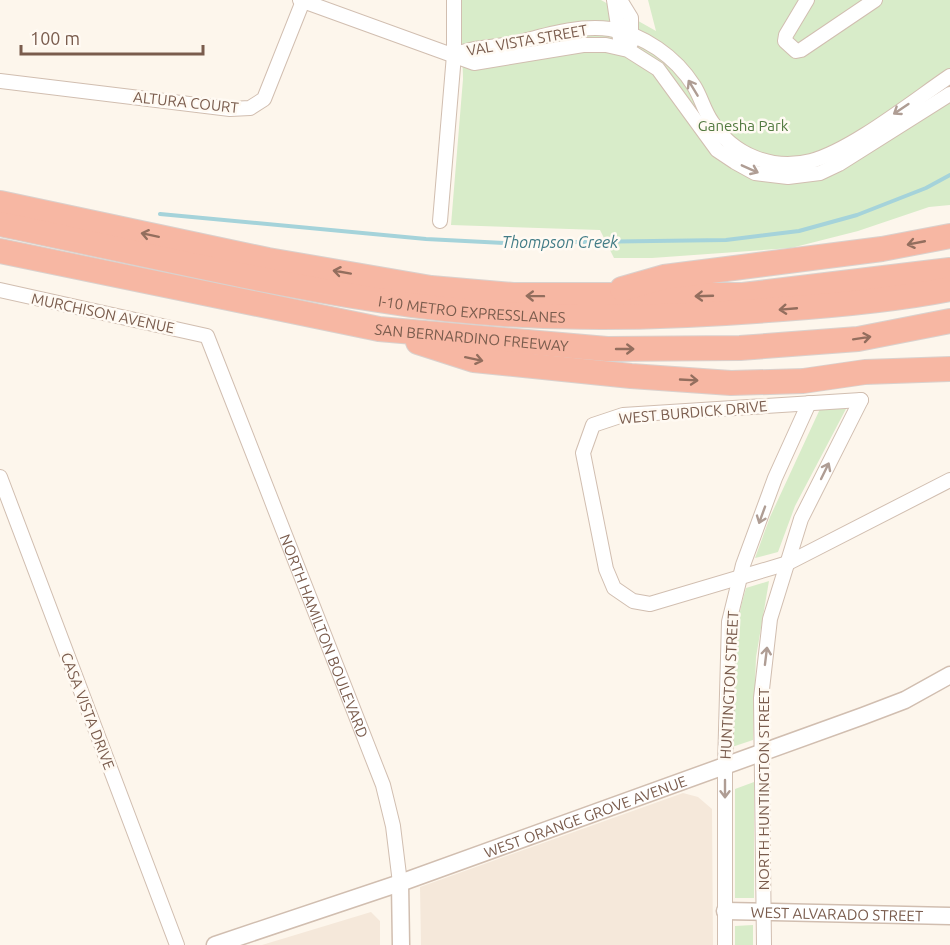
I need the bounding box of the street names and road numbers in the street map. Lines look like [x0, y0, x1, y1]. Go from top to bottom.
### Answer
street label: VAL VISTA STREET [465, 21, 589, 59]
street label: ALTURA COURT [132, 88, 240, 116]
street label: MURCHISON AVENUE [30, 290, 176, 336]
street label: I-10 METRO EXPRESSLANES [377, 292, 566, 325]
street label: SAN BERNARDINO FREEWAY [373, 320, 570, 354]
street label: WEST BURDICK DRIVE [618, 397, 768, 427]
street label: NORTH HAMILTON BOULEVARD [277, 532, 372, 740]
street label: HUNTINGTON STREET [717, 610, 741, 760]
street label: CASA VISTA DRIVE [58, 650, 118, 772]
street label: NORTH HUNTINGTON STREET [755, 687, 772, 890]
street label: WEST ORANGE GROVE AVENUE [482, 772, 689, 861]
street label: WEST ALVARADO STREET [751, 903, 924, 924]

